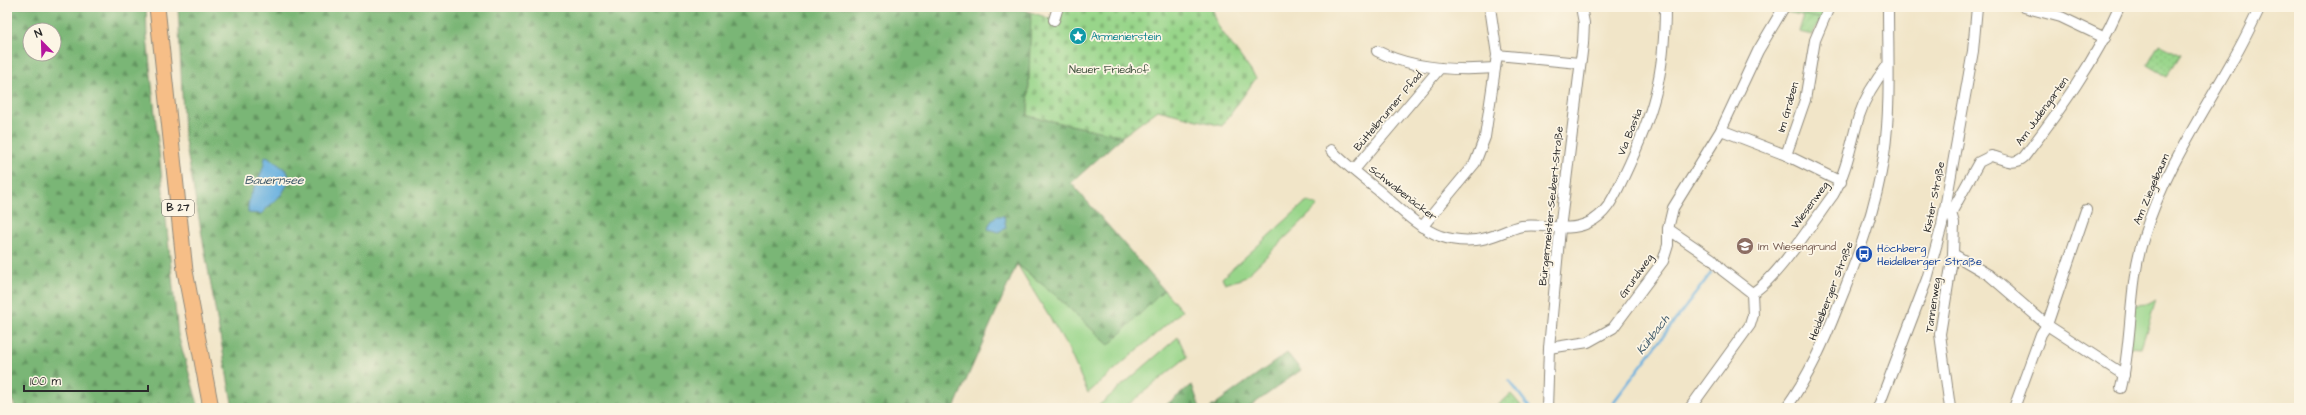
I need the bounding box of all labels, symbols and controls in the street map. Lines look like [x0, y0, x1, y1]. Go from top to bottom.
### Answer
north arrow [22, 22, 62, 62]
text: N [32, 25, 44, 42]
place icon: Armenierstein [1068, 26, 1088, 46]
place label: Armenierstein [1091, 29, 1161, 44]
park label: Neuer Friedhof [1069, 62, 1149, 77]
street label: Büttelbrunner Pfad [1350, 68, 1426, 154]
street label: Am Judengarten [2012, 73, 2073, 149]
street label: Im Graben [1774, 80, 1802, 134]
street label: Via Bastia [1614, 106, 1646, 158]
street label: Bürgermeister-Seubert-Straße [1535, 125, 1568, 287]
street label: Am Ziegelbaum [2129, 151, 2174, 227]
street label: Kister Straße [1920, 160, 1948, 234]
street label: Schwabenäcker [1366, 162, 1440, 224]
water label: Bauernsee [245, 172, 304, 189]
street label: Wiesenweg [1788, 178, 1833, 232]
road number: B 27 [162, 200, 194, 216]
school or university icon: Im Wiesengrund [1735, 236, 1755, 256]
place label: Im Wiesengrund [1758, 239, 1836, 255]
street label: Heidelberger Straße [1805, 239, 1858, 343]
place label: Höchberg Heidelberger Straße [1877, 241, 1982, 270]
bus stop icon: Höchberg Heidelberger Straße [1854, 244, 1874, 264]
street label: Grundweg [1615, 251, 1658, 302]
street label: Tannenweg [1922, 276, 1945, 334]
water label: Kühbach [1632, 311, 1674, 358]
scale bar [24, 367, 148, 393]
text: 100 m [30, 373, 61, 390]

